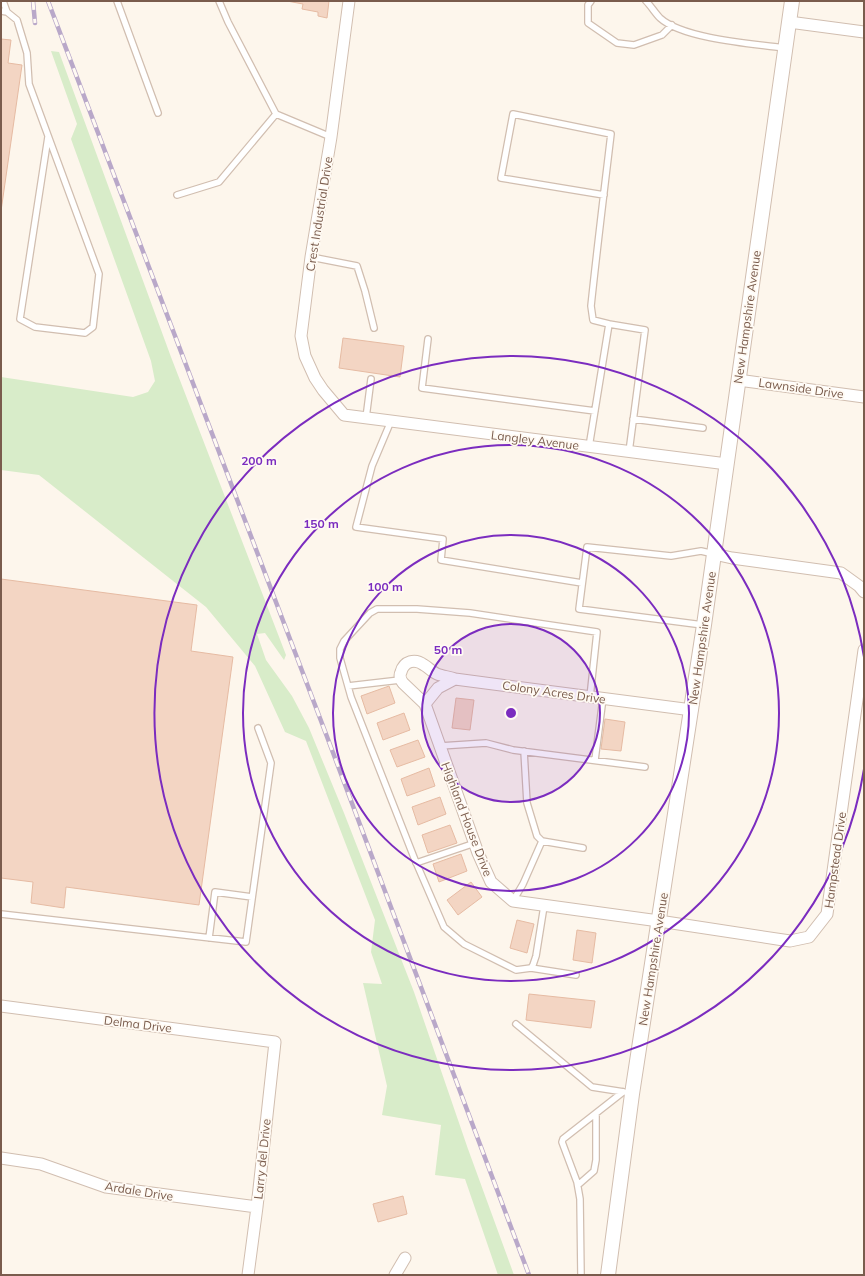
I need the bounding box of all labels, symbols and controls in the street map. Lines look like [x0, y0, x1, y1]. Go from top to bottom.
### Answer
street label: Crest Industrial Drive [303, 156, 335, 272]
street label: New Hampshire Avenue [730, 249, 764, 385]
street label: Lawnside Drive [757, 375, 845, 401]
street label: Langley Avenue [490, 427, 580, 453]
text: 200 m [241, 453, 277, 468]
text: 150 m [303, 516, 339, 531]
street label: New Hampshire Avenue [685, 570, 719, 706]
text: 100 m [367, 579, 403, 594]
text: 50 m [434, 642, 462, 657]
street label: Colony Acres Drive [501, 677, 607, 707]
centre of rings [504, 706, 518, 720]
street label: Highland House Drive [438, 760, 496, 878]
street label: Hampstead Drive [821, 811, 849, 909]
street label: New Hampshire Avenue [635, 891, 671, 1027]
street label: Delma Drive [103, 1012, 173, 1036]
street label: Larry del Drive [250, 1118, 274, 1200]
street label: Ardale Drive [104, 1178, 174, 1204]

